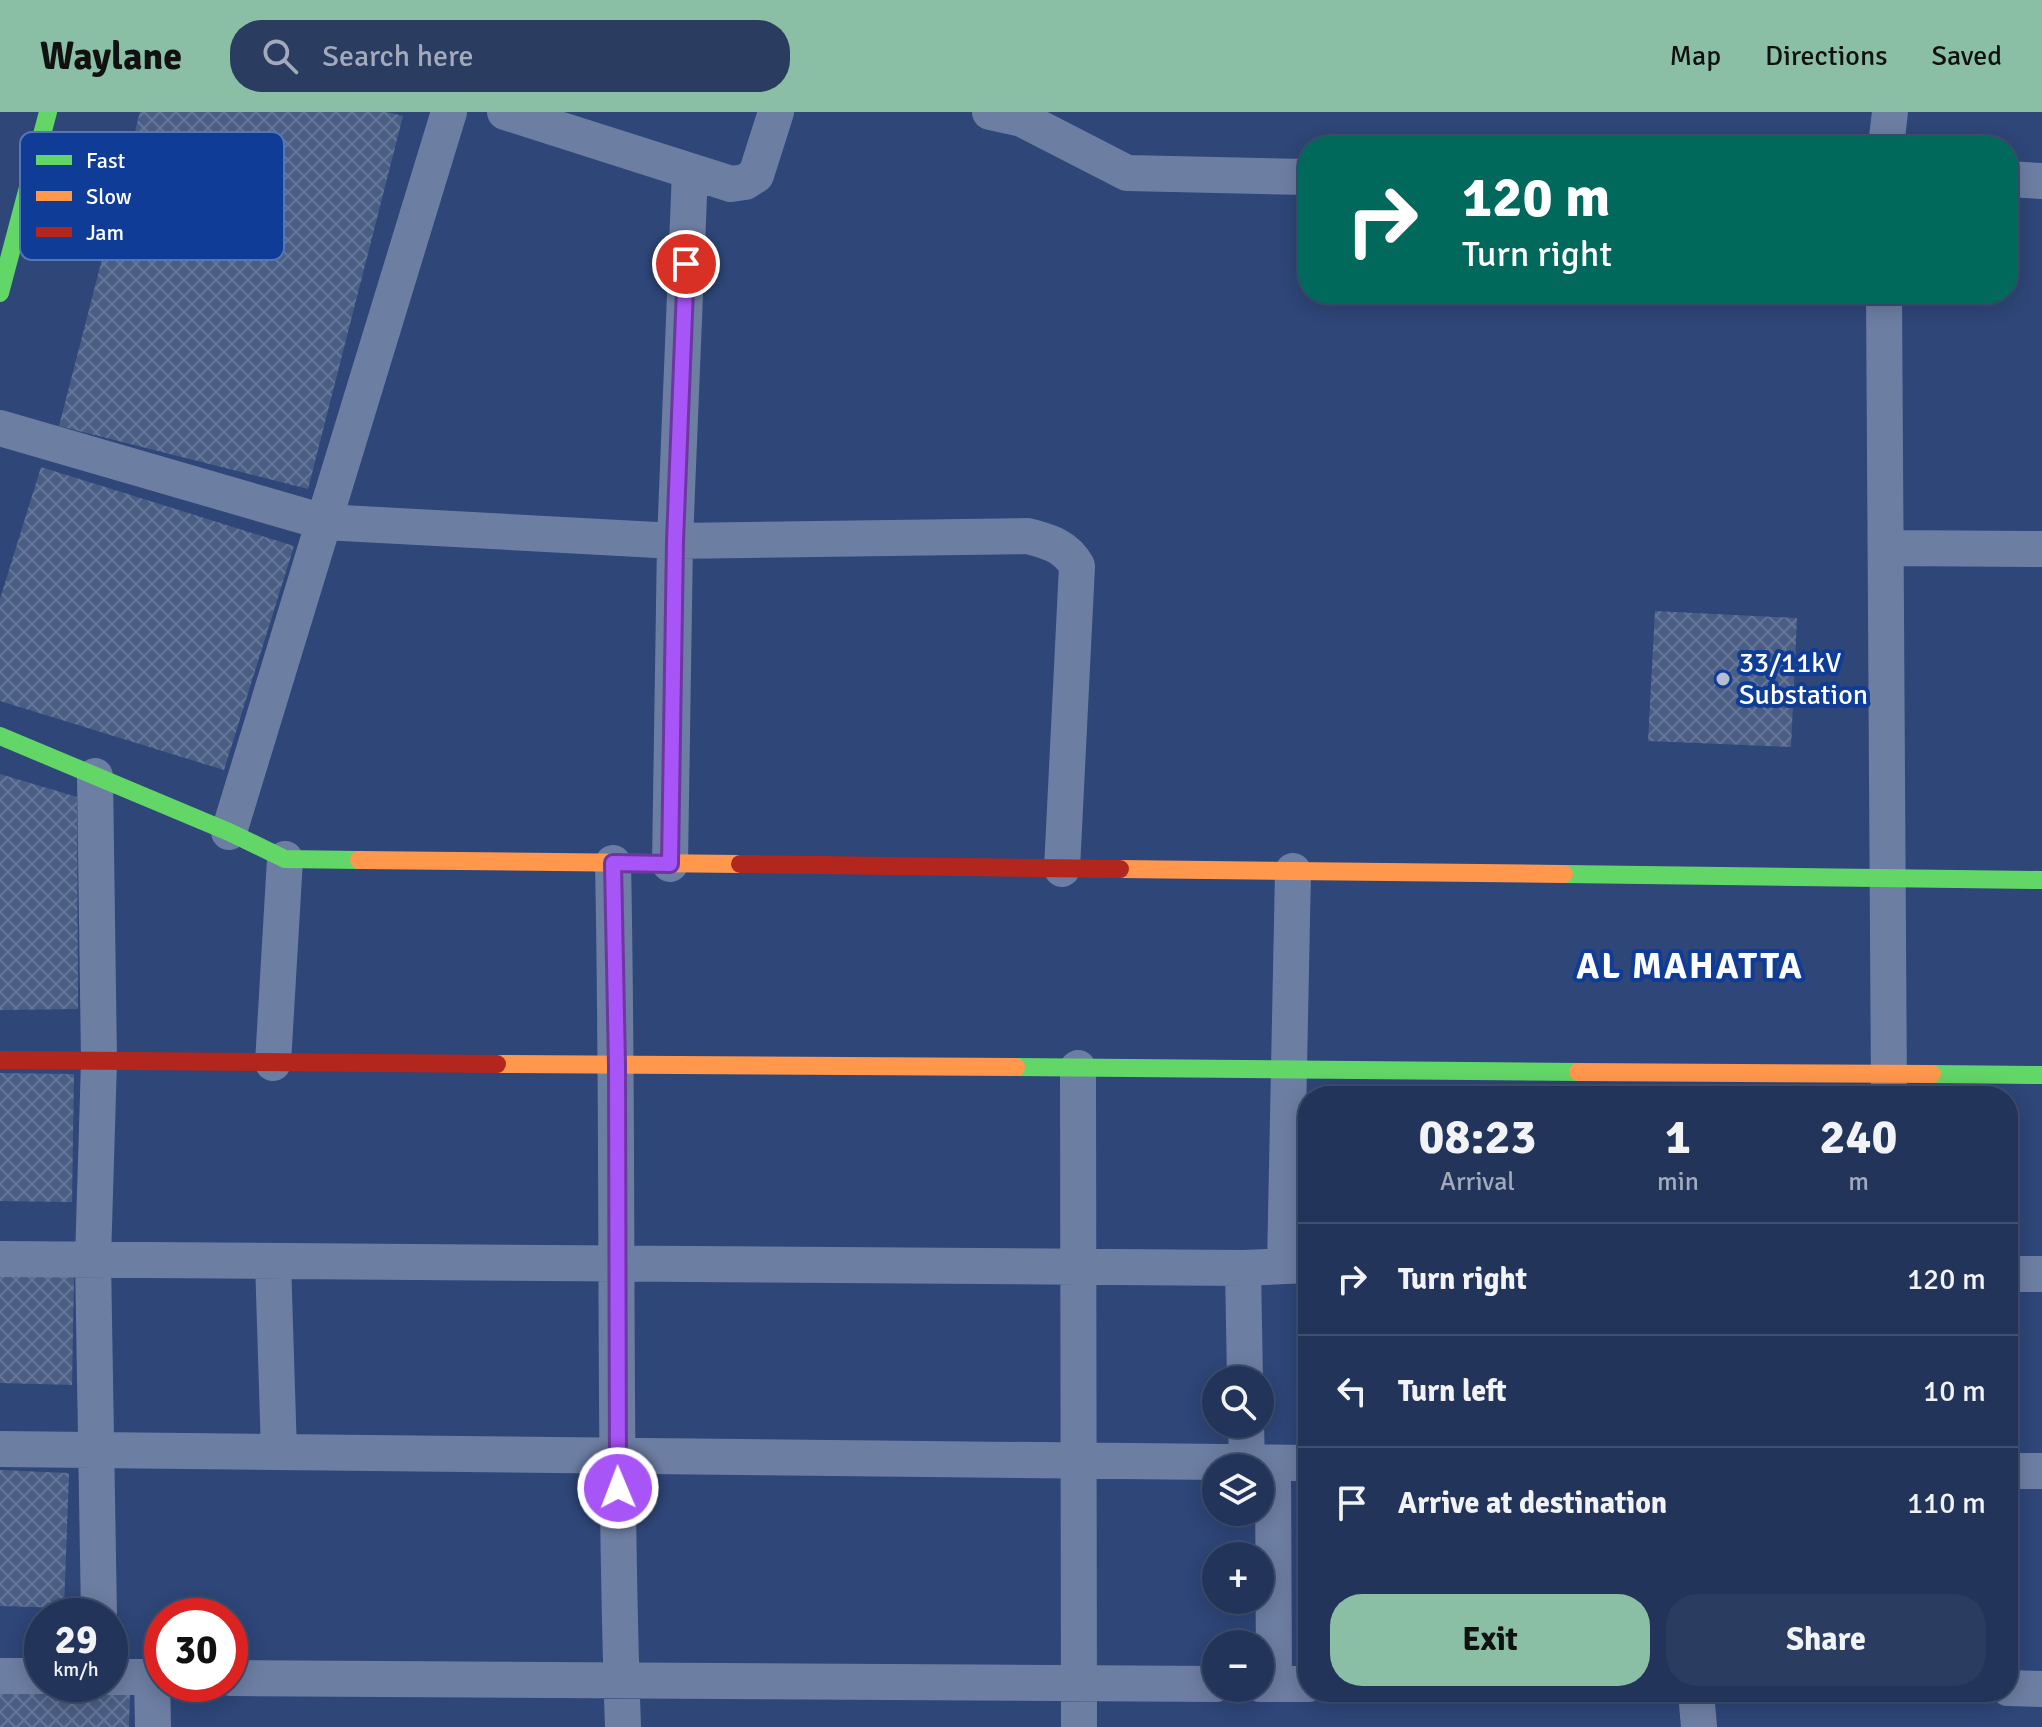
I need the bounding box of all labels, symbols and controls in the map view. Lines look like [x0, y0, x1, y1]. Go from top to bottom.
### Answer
search box [230, 20, 790, 92]
text: Waylane [40, 33, 182, 80]
icon: search [258, 34, 302, 78]
text: Search here [322, 38, 474, 75]
text: Map [1669, 39, 1721, 73]
text: Directions [1765, 39, 1887, 73]
text: Saved [1931, 39, 2002, 73]
legend [20, 132, 284, 260]
text: Fast [86, 147, 126, 174]
text: 120 m [1462, 163, 1610, 232]
icon: right [1330, 168, 1434, 272]
text: Slow [86, 183, 132, 210]
text: Jam [86, 219, 124, 246]
pin [652, 230, 720, 298]
text: Turn right [1462, 232, 1612, 277]
icon: arrive [664, 242, 708, 286]
place label: 33/11kV Substation [1739, 646, 1868, 712]
marker: 33/11kV Substation [1714, 670, 1732, 688]
district label: AL MAHATTA [1576, 944, 1804, 989]
text: 08:23 [1419, 1108, 1536, 1167]
text: 1 [1665, 1108, 1691, 1167]
text: 240 [1820, 1108, 1897, 1167]
text: Arrival [1440, 1166, 1515, 1198]
text: min [1657, 1166, 1699, 1198]
text: m [1848, 1166, 1869, 1198]
icon: right [1330, 1257, 1374, 1301]
text: Turn right [1398, 1261, 1527, 1298]
text: 120 m [1907, 1261, 1986, 1298]
map controls [1202, 1366, 1274, 1702]
button: search [1202, 1366, 1274, 1438]
icon: left [1330, 1369, 1374, 1413]
text: Turn left [1398, 1373, 1507, 1410]
text: 10 m [1923, 1373, 1986, 1410]
position arrow [576, 1446, 660, 1530]
button: layers [1202, 1454, 1274, 1526]
icon: arrive [1330, 1481, 1374, 1525]
text: Arrive at destination [1398, 1485, 1667, 1522]
text: 110 m [1907, 1485, 1986, 1522]
button: + [1202, 1542, 1274, 1614]
button: Exit [1330, 1594, 1650, 1686]
button: Share [1666, 1594, 1986, 1686]
speed limit sign: 30 [144, 1598, 248, 1702]
text: 29 [54, 1615, 98, 1665]
button: − [1202, 1630, 1274, 1702]
text: km/h [53, 1657, 99, 1682]

